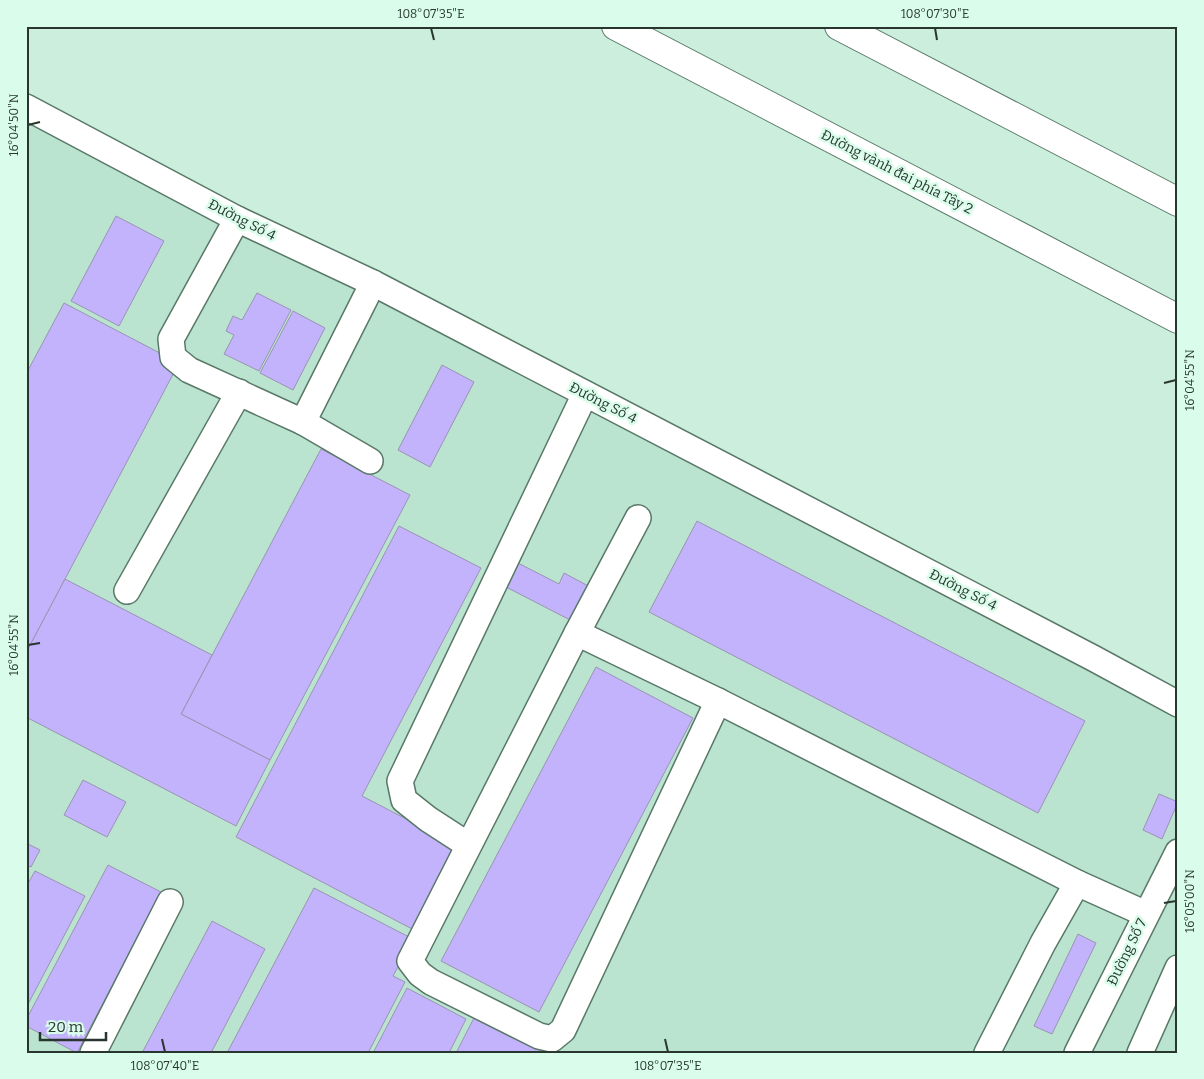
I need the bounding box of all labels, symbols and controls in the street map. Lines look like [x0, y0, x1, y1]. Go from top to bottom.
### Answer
text: 108°07'35"E [398, 7, 464, 21]
text: 108°07'30"E [901, 7, 969, 21]
text: 16°04'50"N [7, 93, 21, 156]
street label: Đường vành đai phía Tây 2 [818, 126, 976, 218]
street label: Đường Số 4 [205, 195, 279, 244]
text: 16°04'55"N [1183, 349, 1197, 411]
street label: Đường Số 4 [566, 378, 640, 427]
street label: Đường Số 4 [926, 565, 1000, 614]
text: 16°04'55"N [7, 614, 21, 676]
text: 16°05'00"N [1183, 869, 1197, 933]
street label: Đường Số 7 [1103, 915, 1151, 988]
scale bar [40, 1009, 106, 1041]
text: 20 m [48, 1018, 84, 1036]
text: 108°07'40"E [131, 1059, 199, 1073]
text: 108°07'35"E [635, 1059, 701, 1073]

